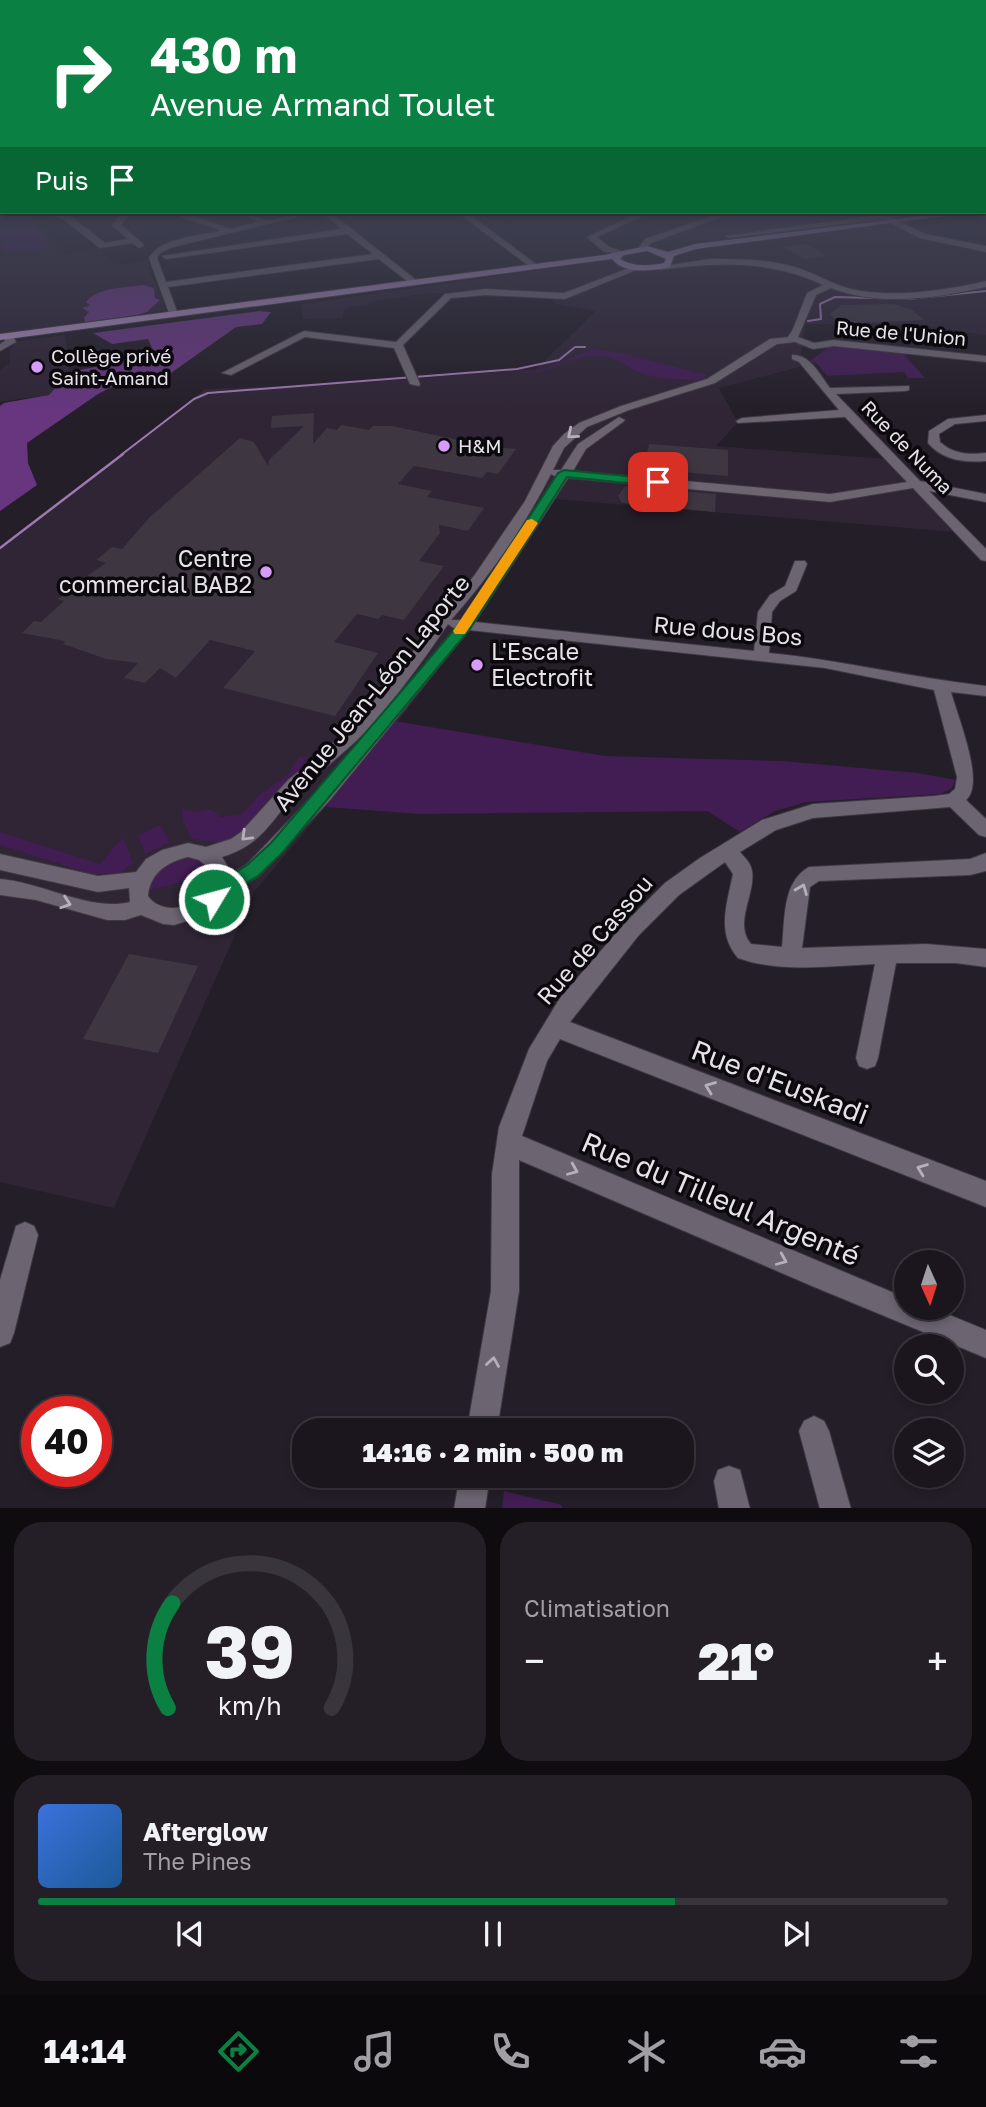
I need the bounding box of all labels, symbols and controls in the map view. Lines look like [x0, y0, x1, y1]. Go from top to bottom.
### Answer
text: 430 m [150, 25, 298, 84]
icon: right [35, 28, 126, 119]
text: Avenue Armand Toulet [150, 85, 495, 123]
icon: arrive [103, 161, 141, 199]
text: Puis [35, 165, 89, 196]
street label: Rue de l'Union [835, 315, 967, 350]
place label: Collège privé Saint-Amand [51, 344, 171, 389]
marker: Collège privé Saint-Amand [29, 359, 45, 375]
street label: Rue de Numa [857, 395, 958, 498]
one-way arrow [567, 426, 580, 438]
place label: H&M [458, 434, 502, 457]
marker: H&M [436, 438, 452, 454]
pin [628, 452, 688, 512]
icon: arrive [639, 463, 677, 501]
place label: Centre commercial BAB2 [59, 544, 252, 598]
marker: Centre commercial BAB2 [258, 564, 274, 580]
street label: Avenue Jean-Léon Laporte [267, 569, 475, 816]
street label: Rue dous Bos [652, 610, 804, 650]
place label: L'Escale Electrofit [491, 637, 593, 691]
marker: L'Escale Electrofit [469, 657, 485, 673]
one-way arrow [241, 828, 254, 841]
position arrow [177, 862, 251, 936]
street label: Rue de Cassou [530, 869, 658, 1010]
one-way arrow [793, 884, 807, 896]
one-way arrow [59, 895, 71, 909]
street label: Rue d'Euskadi [687, 1033, 873, 1130]
one-way arrow [705, 1081, 717, 1095]
street label: Rue du Tilleul Argenté [577, 1125, 865, 1272]
one-way arrow [566, 1161, 578, 1175]
one-way arrow [917, 1164, 929, 1178]
north arrow [894, 1250, 964, 1320]
map controls [894, 1250, 964, 1488]
one-way arrow [774, 1252, 787, 1266]
button: search [894, 1334, 964, 1404]
one-way arrow [485, 1356, 500, 1368]
speed limit sign: 40 [21, 1396, 112, 1487]
button: layers [894, 1418, 964, 1488]
text: 14:16 · 2 min · 500 m [363, 1437, 623, 1468]
text: Climatisation [524, 1594, 670, 1622]
text: 39 [205, 1607, 295, 1694]
text: 21° [698, 1629, 774, 1691]
text: − [524, 1638, 545, 1683]
text: + [927, 1638, 948, 1683]
text: km/h [218, 1689, 282, 1720]
text: Afterglow [143, 1816, 268, 1847]
text: The Pines [143, 1847, 251, 1875]
icon: previous [171, 1915, 209, 1953]
icon: pause [474, 1915, 512, 1953]
icon: next [777, 1915, 815, 1953]
icon: directions [214, 2027, 263, 2076]
icon: music [350, 2027, 399, 2076]
icon: phone [486, 2027, 535, 2076]
icon: climate [622, 2027, 671, 2076]
icon: car [758, 2027, 807, 2076]
icon: filters [894, 2027, 943, 2076]
text: 14:14 [43, 2032, 127, 2070]

